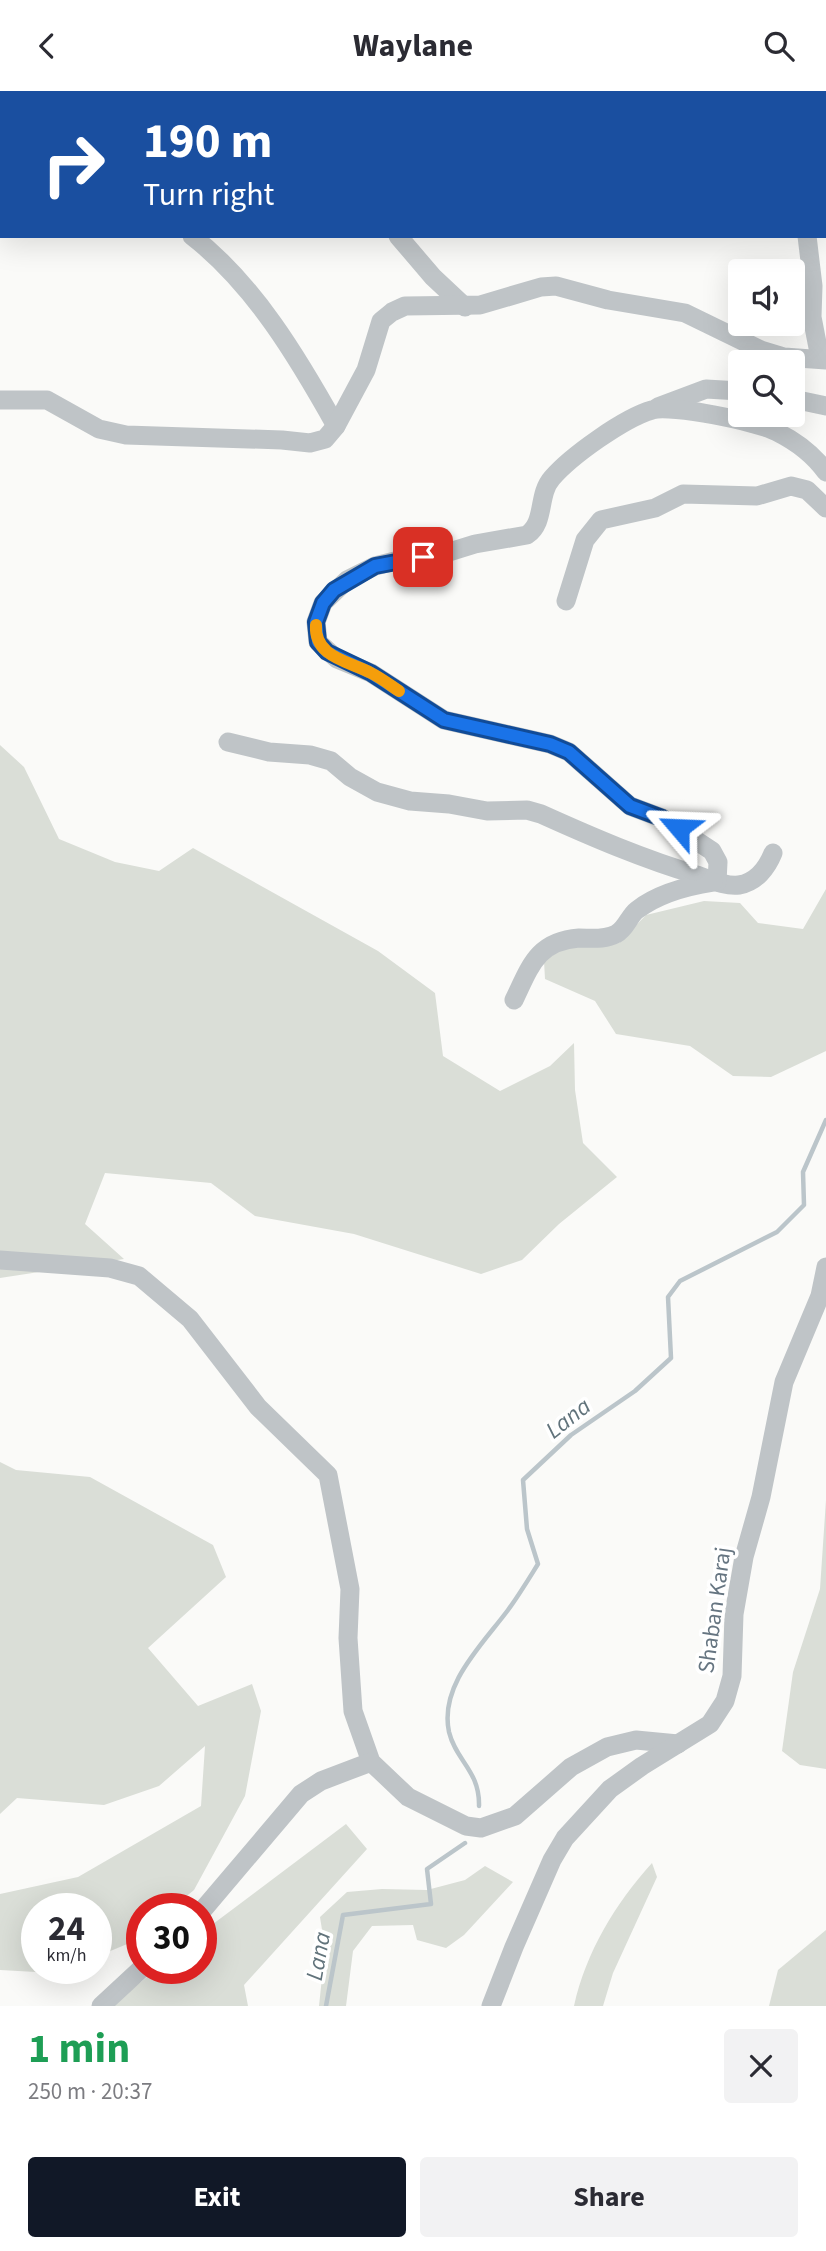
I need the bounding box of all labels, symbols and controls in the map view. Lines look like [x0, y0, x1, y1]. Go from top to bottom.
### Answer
text: Waylane [353, 23, 473, 69]
icon: back [28, 27, 66, 65]
icon: search [760, 27, 798, 65]
text: 190 m [143, 107, 272, 177]
icon: right [28, 119, 119, 210]
text: Turn right [143, 172, 274, 218]
map controls [728, 259, 805, 427]
button: sound [728, 259, 805, 336]
button: search [728, 350, 805, 427]
pin [393, 527, 453, 587]
icon: arrive [404, 538, 442, 576]
position arrow [642, 791, 716, 865]
water label: Lana [538, 1389, 599, 1447]
street label: Shaban Karaj [689, 1545, 740, 1675]
speed limit sign: 30 [126, 1893, 217, 1984]
text: 24 [48, 1904, 85, 1954]
water label: Lana [297, 1929, 340, 1983]
text: km/h [47, 1943, 86, 1968]
text: 1 min [28, 2019, 130, 2079]
button: close [724, 2029, 798, 2103]
text: 250 m · 20:37 [28, 2075, 152, 2108]
button: Exit [28, 2157, 406, 2237]
button: Share [420, 2157, 798, 2237]

